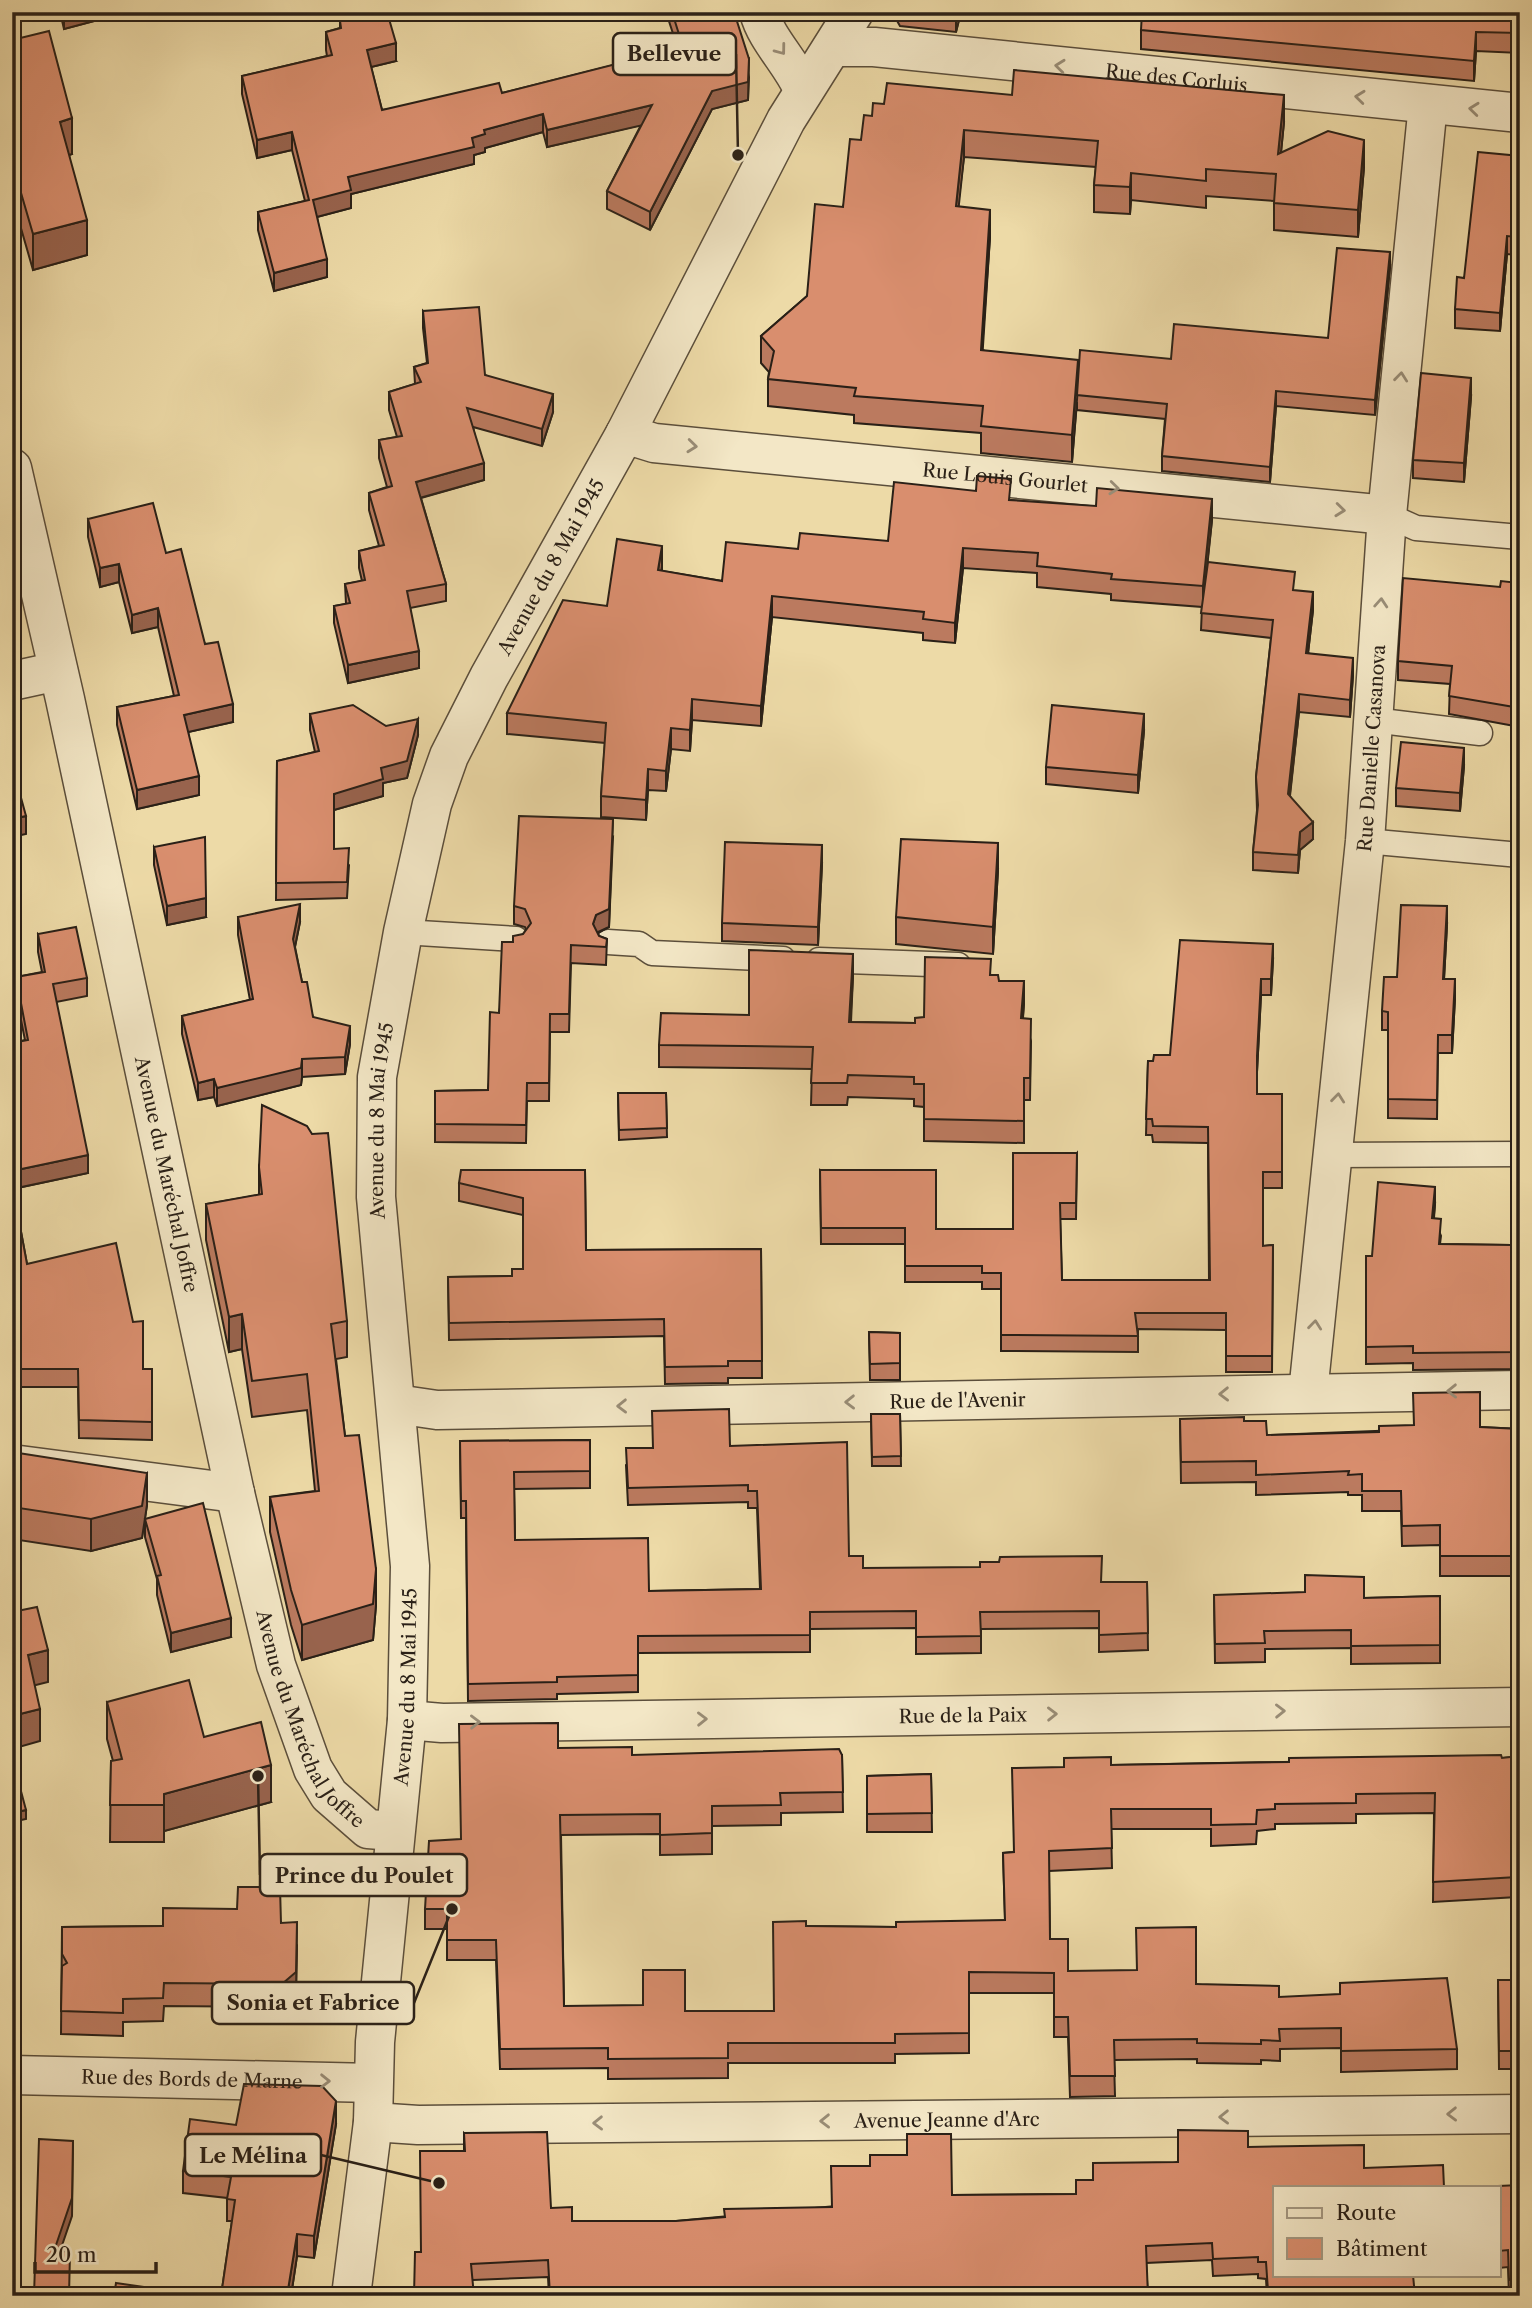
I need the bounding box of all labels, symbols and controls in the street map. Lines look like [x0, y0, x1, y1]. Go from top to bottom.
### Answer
callout: Bellevue [613, 33, 736, 75]
text: Bellevue [627, 41, 721, 66]
one-way arrow [773, 42, 785, 55]
one-way arrow [1054, 59, 1065, 74]
street label: Rue des Corluis [1104, 59, 1249, 97]
one-way arrow [1354, 90, 1365, 105]
one-way arrow [1468, 102, 1479, 117]
one-way arrow [1393, 371, 1408, 383]
one-way arrow [686, 439, 698, 454]
street label: Rue Louis Gourlet [921, 458, 1089, 497]
street label: Avenue du 8 Mai 1945 [492, 475, 609, 660]
one-way arrow [1108, 480, 1119, 495]
one-way arrow [1334, 503, 1346, 518]
one-way arrow [1373, 598, 1388, 609]
street label: Rue Danielle Casanova [1352, 644, 1390, 853]
street label: Avenue du 8 Mai 1945 [364, 1021, 398, 1221]
street label: Avenue du Maréchal Joffre [130, 1053, 203, 1294]
one-way arrow [1331, 1093, 1346, 1104]
one-way arrow [1307, 1319, 1322, 1330]
one-way arrow [1446, 1383, 1456, 1399]
one-way arrow [1218, 1387, 1229, 1402]
street label: Rue de l'Avenir [889, 1388, 1026, 1413]
one-way arrow [844, 1394, 855, 1409]
one-way arrow [616, 1398, 627, 1414]
street label: Avenue du 8 Mai 1945 [389, 1588, 421, 1788]
street label: Avenue du Maréchal Joffre [252, 1607, 369, 1832]
street label: Rue de la Paix [898, 1703, 1028, 1728]
one-way arrow [1275, 1703, 1286, 1719]
one-way arrow [1048, 1706, 1058, 1722]
one-way arrow [698, 1711, 708, 1727]
one-way arrow [470, 1714, 481, 1730]
callout: Prince du Poulet [260, 1854, 467, 1896]
text: Prince du Poulet [275, 1863, 454, 1888]
callout: Sonia et Fabrice [212, 1982, 414, 2024]
text: Sonia et Fabrice [226, 1990, 400, 2015]
street label: Rue des Bords de Marne [81, 2065, 303, 2093]
one-way arrow [321, 2073, 331, 2089]
street label: Avenue Jeanne d'Arc [853, 2107, 1040, 2132]
one-way arrow [1446, 2107, 1457, 2122]
one-way arrow [1218, 2109, 1229, 2125]
one-way arrow [819, 2113, 830, 2129]
one-way arrow [592, 2115, 602, 2131]
callout: Le Mélina [185, 2134, 321, 2176]
text: Le Mélina [199, 2143, 308, 2168]
legend [1273, 2186, 1500, 2276]
text: Route [1336, 2200, 1396, 2225]
scale bar [35, 2231, 156, 2275]
text: Bâtiment [1336, 2236, 1428, 2261]
text: 20 m [46, 2242, 97, 2267]

